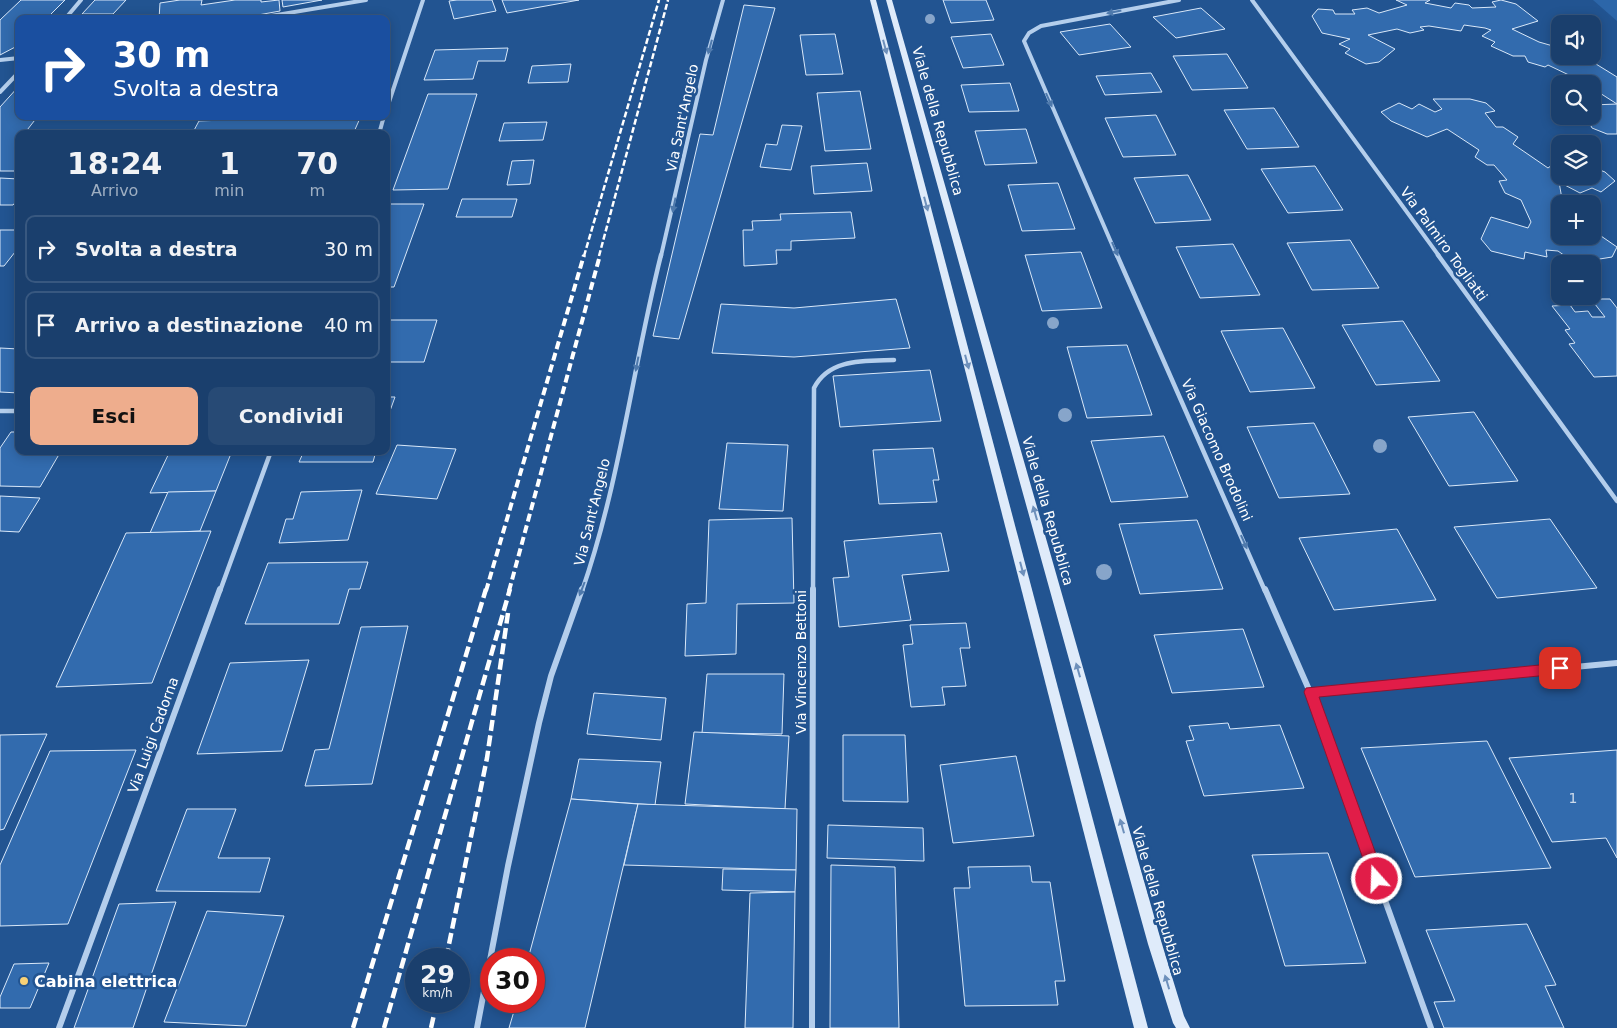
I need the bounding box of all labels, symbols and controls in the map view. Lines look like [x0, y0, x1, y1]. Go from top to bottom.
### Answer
one-way arrow [1105, 9, 1121, 17]
map controls [1551, 15, 1601, 305]
button: sound [1551, 15, 1601, 65]
icon: right [30, 35, 95, 100]
text: 30 m [113, 35, 210, 75]
one-way arrow [705, 39, 713, 54]
one-way arrow [881, 40, 889, 55]
street label: Viale della Repubblica [909, 45, 967, 197]
street label: Via Sant'Angelo [663, 62, 701, 174]
button: search [1551, 75, 1601, 125]
text: Svolta a destra [113, 76, 279, 101]
one-way arrow [1046, 93, 1054, 107]
button: layers [1551, 135, 1601, 185]
text: 18:24 [67, 146, 162, 181]
text: 1 [219, 146, 240, 181]
text: 70 [296, 146, 338, 181]
text: Arrivo [91, 181, 138, 200]
text: min [214, 181, 244, 200]
text: m [309, 181, 325, 200]
street label: Via Palmiro Togliatti [1397, 184, 1491, 304]
button: + [1551, 195, 1601, 245]
one-way arrow [923, 197, 931, 212]
one-way arrow [670, 198, 678, 213]
icon: right [32, 235, 60, 263]
text: Svolta a destra [75, 238, 238, 260]
text: 30 m [324, 238, 373, 260]
one-way arrow [1111, 242, 1119, 256]
button: − [1551, 255, 1601, 305]
icon: arrive [32, 311, 60, 339]
text: Arrivo a destinazione [75, 314, 303, 336]
text: 40 m [324, 314, 373, 336]
one-way arrow [964, 354, 972, 369]
one-way arrow [633, 356, 641, 371]
street label: Via Giacomo Brodolini [1178, 376, 1256, 524]
button: Esci [30, 387, 198, 445]
button: Condividi [208, 387, 375, 445]
street label: Viale della Repubblica [1019, 435, 1077, 587]
street label: Via Sant'Angelo [571, 457, 613, 567]
one-way arrow [1030, 505, 1038, 520]
one-way arrow [1241, 535, 1249, 549]
one-way arrow [1018, 562, 1026, 577]
one-way arrow [578, 582, 585, 597]
street label: Via Vincenzo Bettoni [793, 590, 809, 734]
pin [1539, 647, 1581, 689]
icon: arrive [1546, 654, 1574, 682]
one-way arrow [1074, 662, 1082, 677]
street label: Via Luigi Cadorna [125, 675, 181, 795]
house number: 1 [1569, 790, 1577, 806]
one-way arrow [1118, 818, 1126, 833]
street label: Viale della Repubblica [1129, 825, 1187, 977]
position arrow [1350, 852, 1402, 904]
speed limit sign: 30 [480, 948, 545, 1013]
text: 29 [420, 960, 455, 989]
place label: Cabina elettrica [34, 972, 177, 991]
marker: Cabina elettrica [18, 975, 30, 987]
one-way arrow [1163, 975, 1170, 990]
text: km/h [422, 986, 453, 1000]

